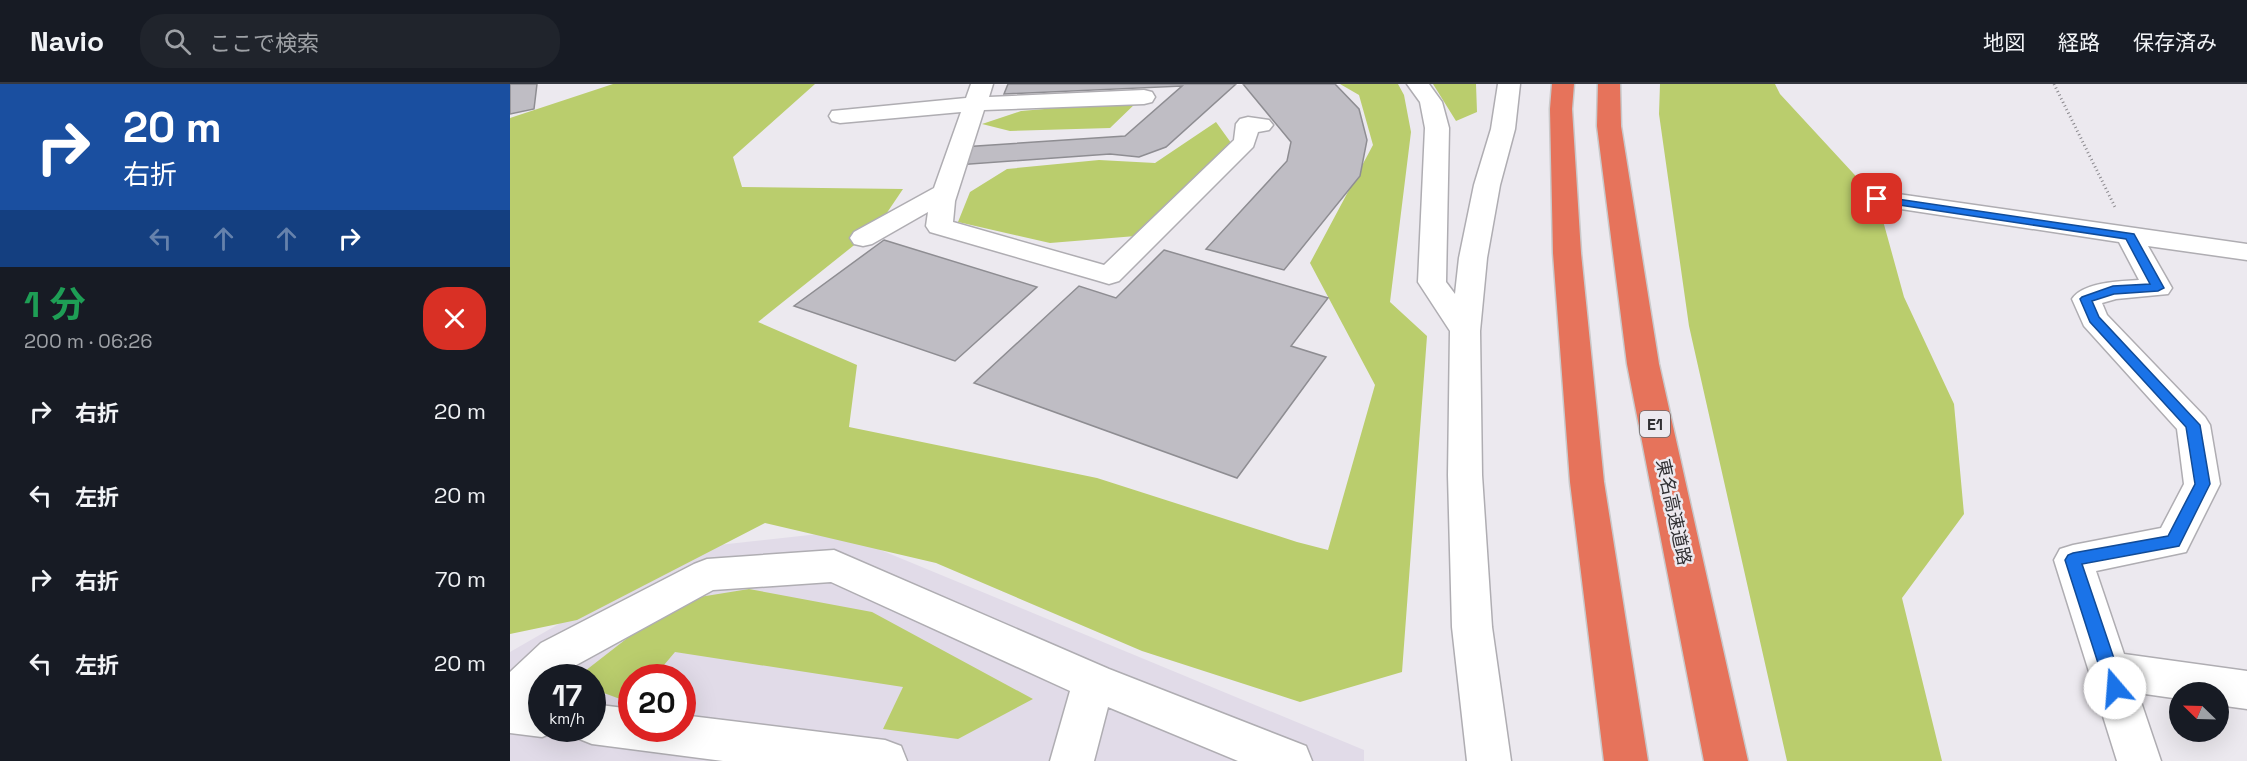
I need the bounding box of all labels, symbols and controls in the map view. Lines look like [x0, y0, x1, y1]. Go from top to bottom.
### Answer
search box [140, 14, 560, 68]
text: Navio [30, 23, 104, 59]
icon: search [161, 25, 194, 58]
text: ここで検索 [209, 29, 319, 57]
text: 地図 [1983, 29, 2025, 56]
text: 経路 [2058, 29, 2100, 56]
text: 保存済み [2133, 29, 2217, 56]
text: 20 m [123, 101, 222, 154]
icon: right [24, 108, 102, 186]
text: 右折 [123, 157, 177, 192]
pin [1851, 173, 1902, 224]
icon: arrive [1860, 182, 1893, 215]
icon: left [144, 222, 177, 255]
icon: ahead [207, 222, 240, 255]
icon: ahead [270, 222, 303, 255]
icon: right [333, 222, 366, 255]
text: 1 分 [24, 282, 85, 328]
button: close [423, 287, 486, 350]
text: 200 m · 06:26 [24, 328, 152, 354]
icon: right [24, 395, 57, 428]
text: 20 m [434, 397, 486, 425]
text: 右折 [75, 399, 119, 427]
road number: E1 [1640, 411, 1670, 437]
street label: 東名高速道路 [1652, 457, 1696, 567]
icon: left [24, 479, 57, 512]
text: 20 m [434, 481, 486, 509]
text: 左折 [75, 483, 119, 511]
icon: right [24, 563, 57, 596]
text: 70 m [435, 565, 486, 593]
text: 右折 [75, 567, 119, 595]
icon: left [24, 647, 57, 680]
text: 20 m [434, 649, 486, 677]
text: 左折 [75, 651, 119, 679]
position arrow [2083, 656, 2147, 720]
speed limit sign: 20 [618, 664, 696, 742]
text: 17 [552, 676, 582, 715]
north arrow [2169, 682, 2229, 742]
map controls [2169, 682, 2229, 742]
text: km/h [549, 709, 585, 728]

